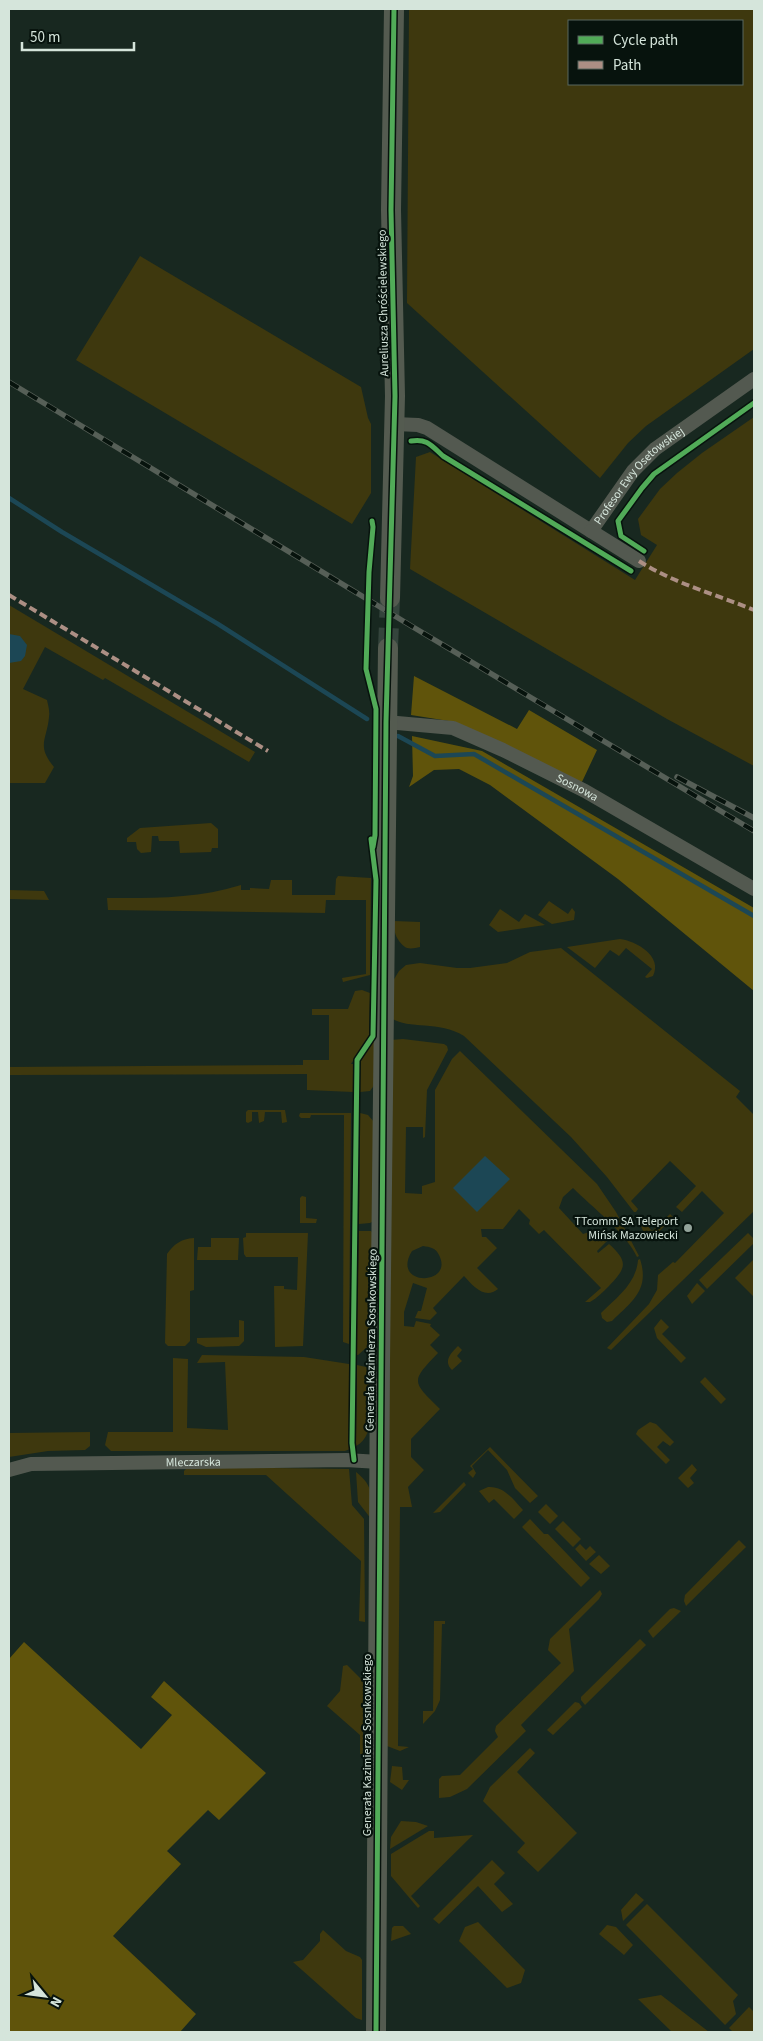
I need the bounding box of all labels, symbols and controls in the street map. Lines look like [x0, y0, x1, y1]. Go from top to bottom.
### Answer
scale bar [22, 20, 135, 52]
legend [568, 20, 743, 85]
text: 50 m [30, 27, 60, 48]
text: Cycle path [613, 30, 678, 51]
text: Path [613, 55, 641, 76]
street label: Aureliusza Chróścielewskiego [374, 229, 393, 377]
street label: Profesor Ewy Osetowskiej [590, 423, 688, 528]
street label: Sosnowa [553, 770, 601, 806]
place label: TTcomm SA Teleport Mińsk Mazowiecki [575, 1213, 678, 1244]
marker: TTcomm SA Teleport Mińsk Mazowiecki [682, 1222, 694, 1234]
street label: Generała Kazimierza Sosnkowskiego [361, 1249, 382, 1431]
street label: Mleczarska [165, 1454, 221, 1471]
street label: Generała Kazimierza Sosnkowskiego [359, 1654, 376, 1836]
north arrow [20, 1971, 70, 2021]
text: N [44, 1993, 66, 2011]

